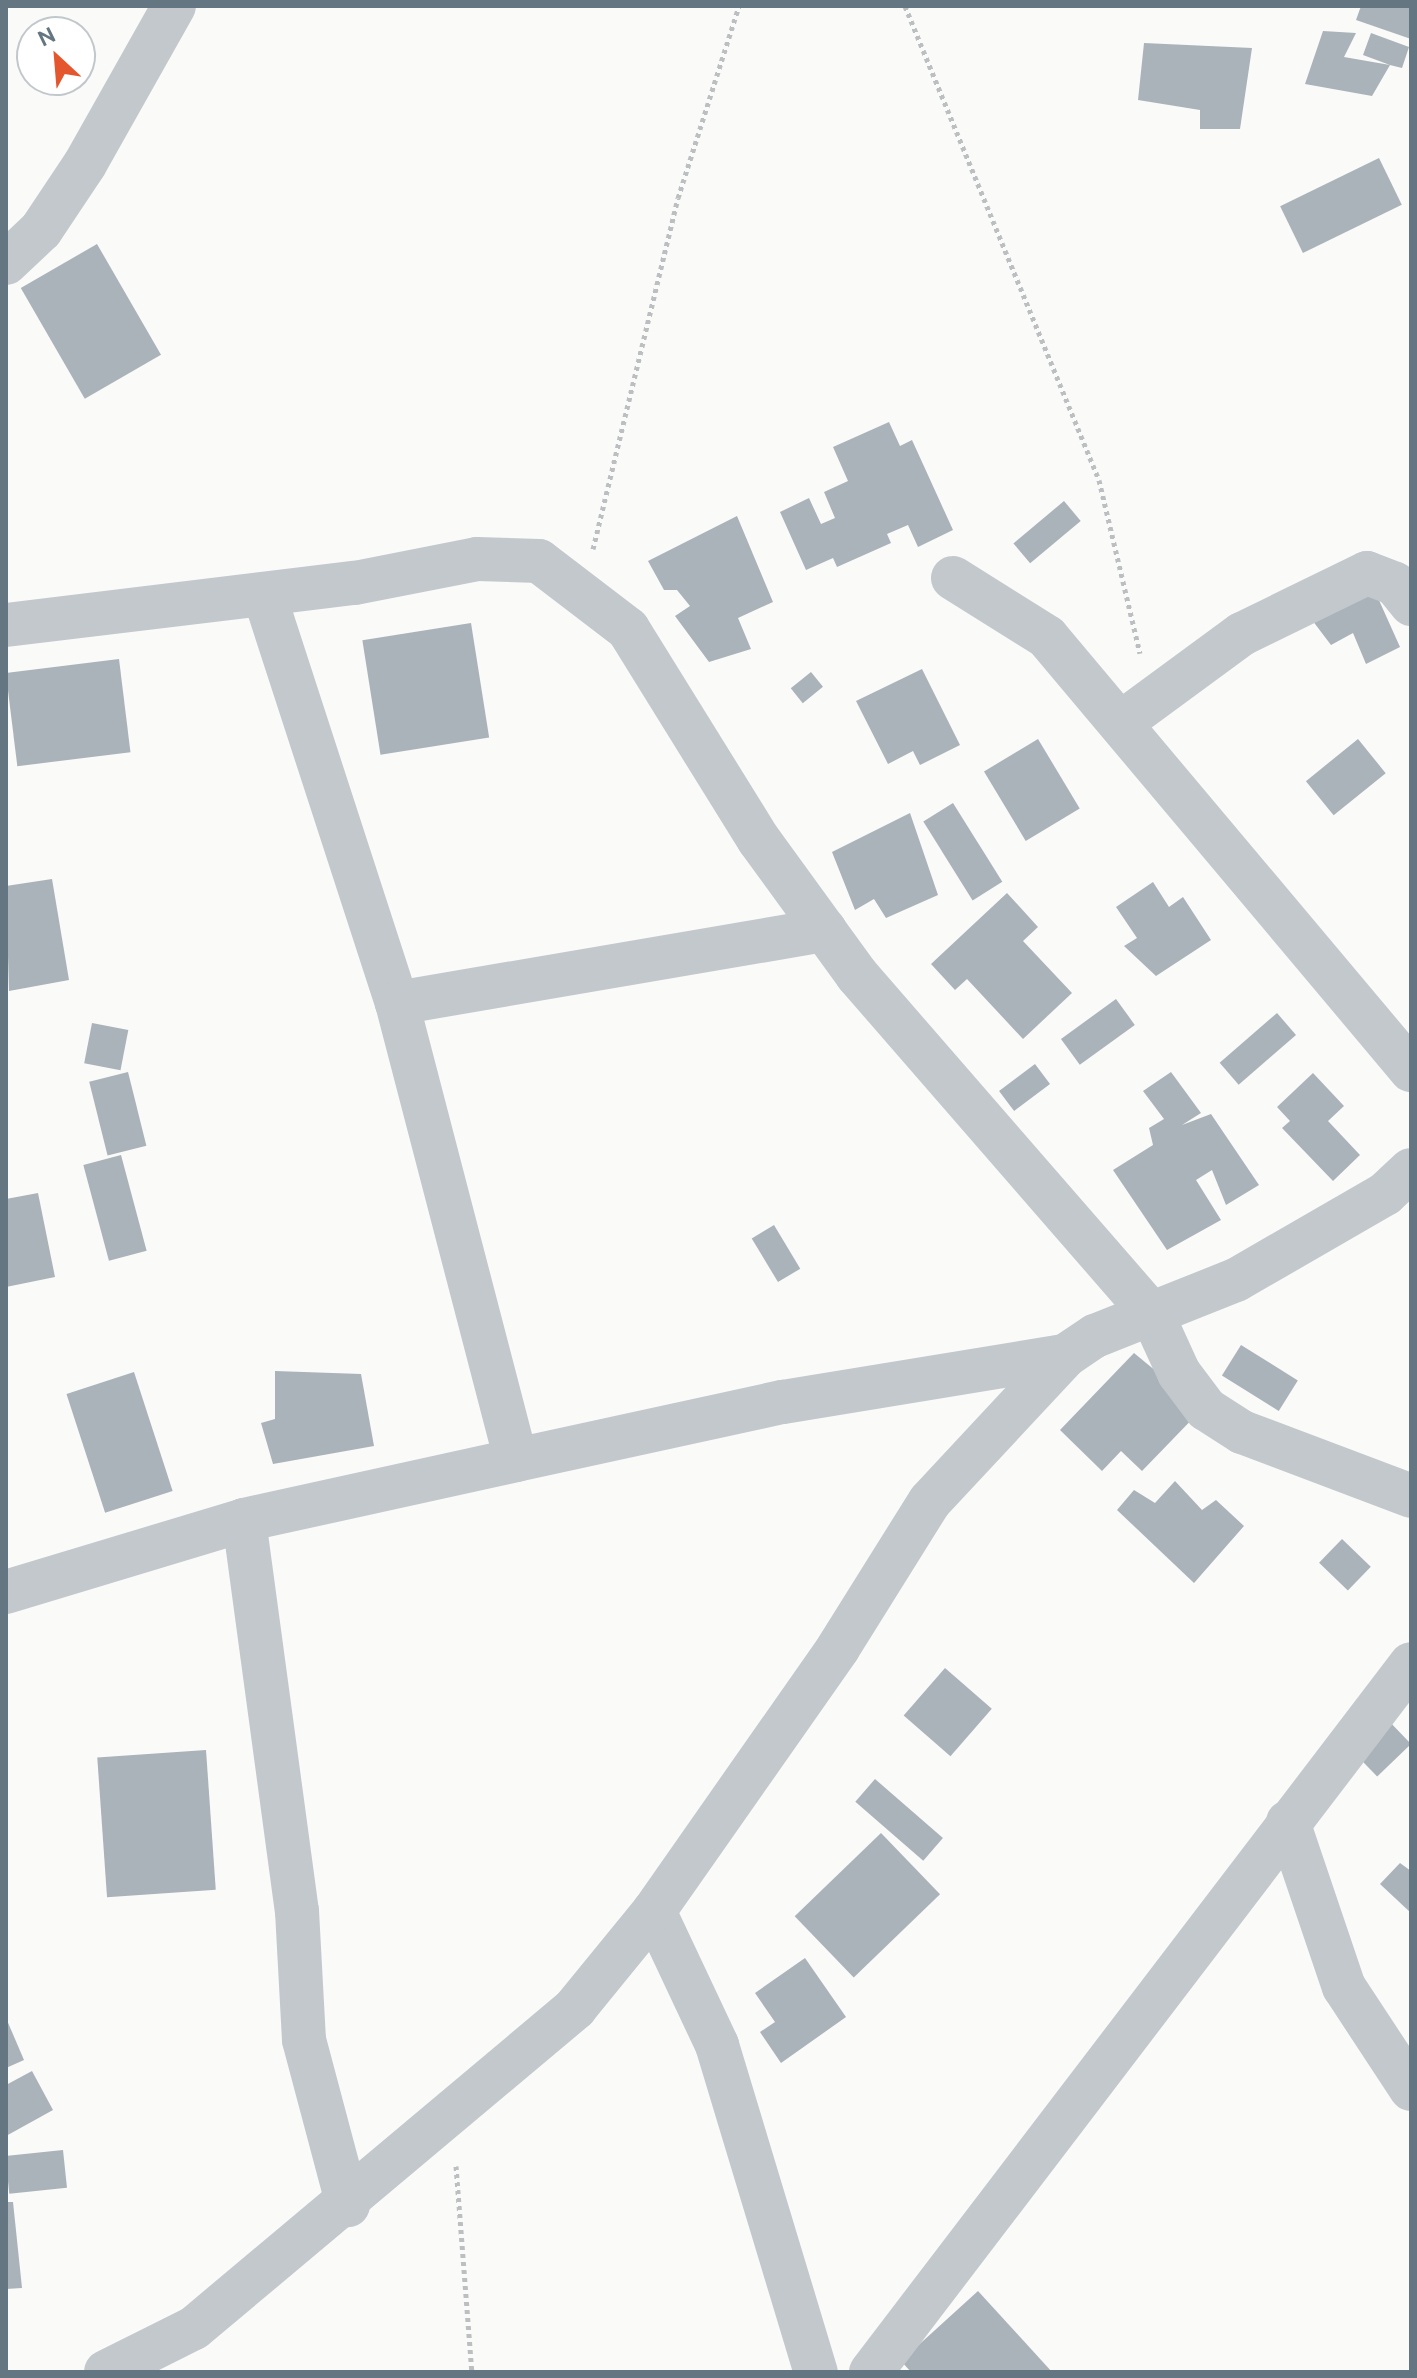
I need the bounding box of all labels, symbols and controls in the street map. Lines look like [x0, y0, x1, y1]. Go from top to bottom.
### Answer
north arrow [16, 16, 96, 96]
text: N [33, 21, 59, 51]

